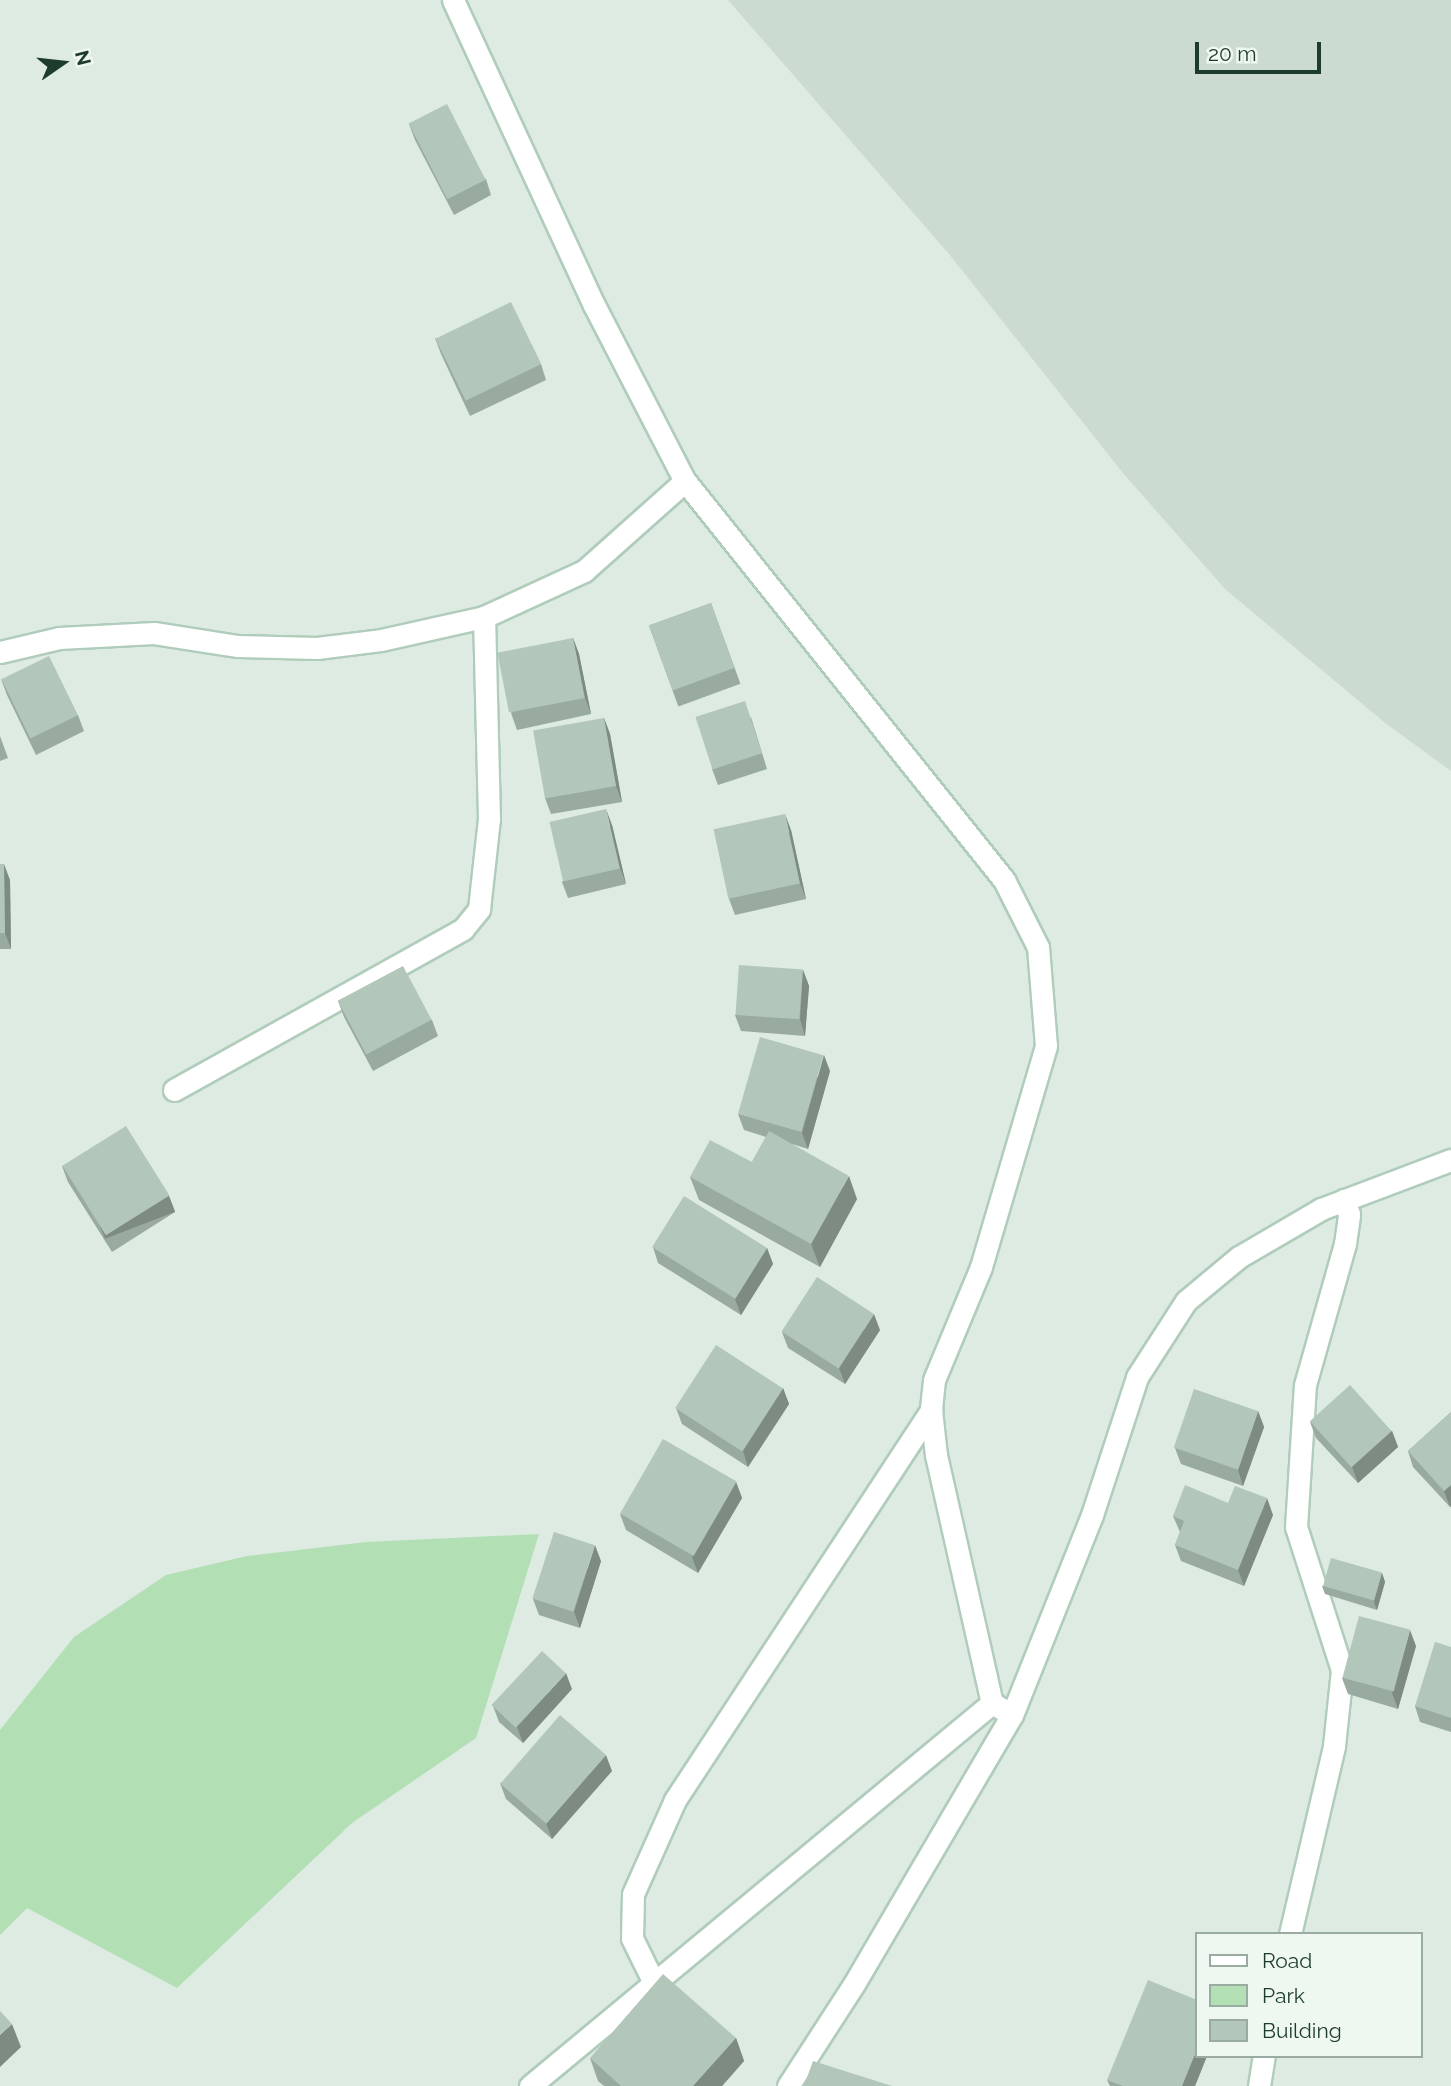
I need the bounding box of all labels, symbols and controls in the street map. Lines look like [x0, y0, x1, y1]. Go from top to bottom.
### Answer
north arrow [28, 28, 98, 98]
scale bar [1199, 28, 1325, 72]
text: 20 m [1208, 41, 1256, 66]
text: N [71, 48, 96, 68]
legend [1196, 1932, 1423, 2058]
text: Road [1262, 1948, 1312, 1973]
text: Park [1262, 1983, 1305, 2008]
text: Building [1262, 2018, 1342, 2043]

